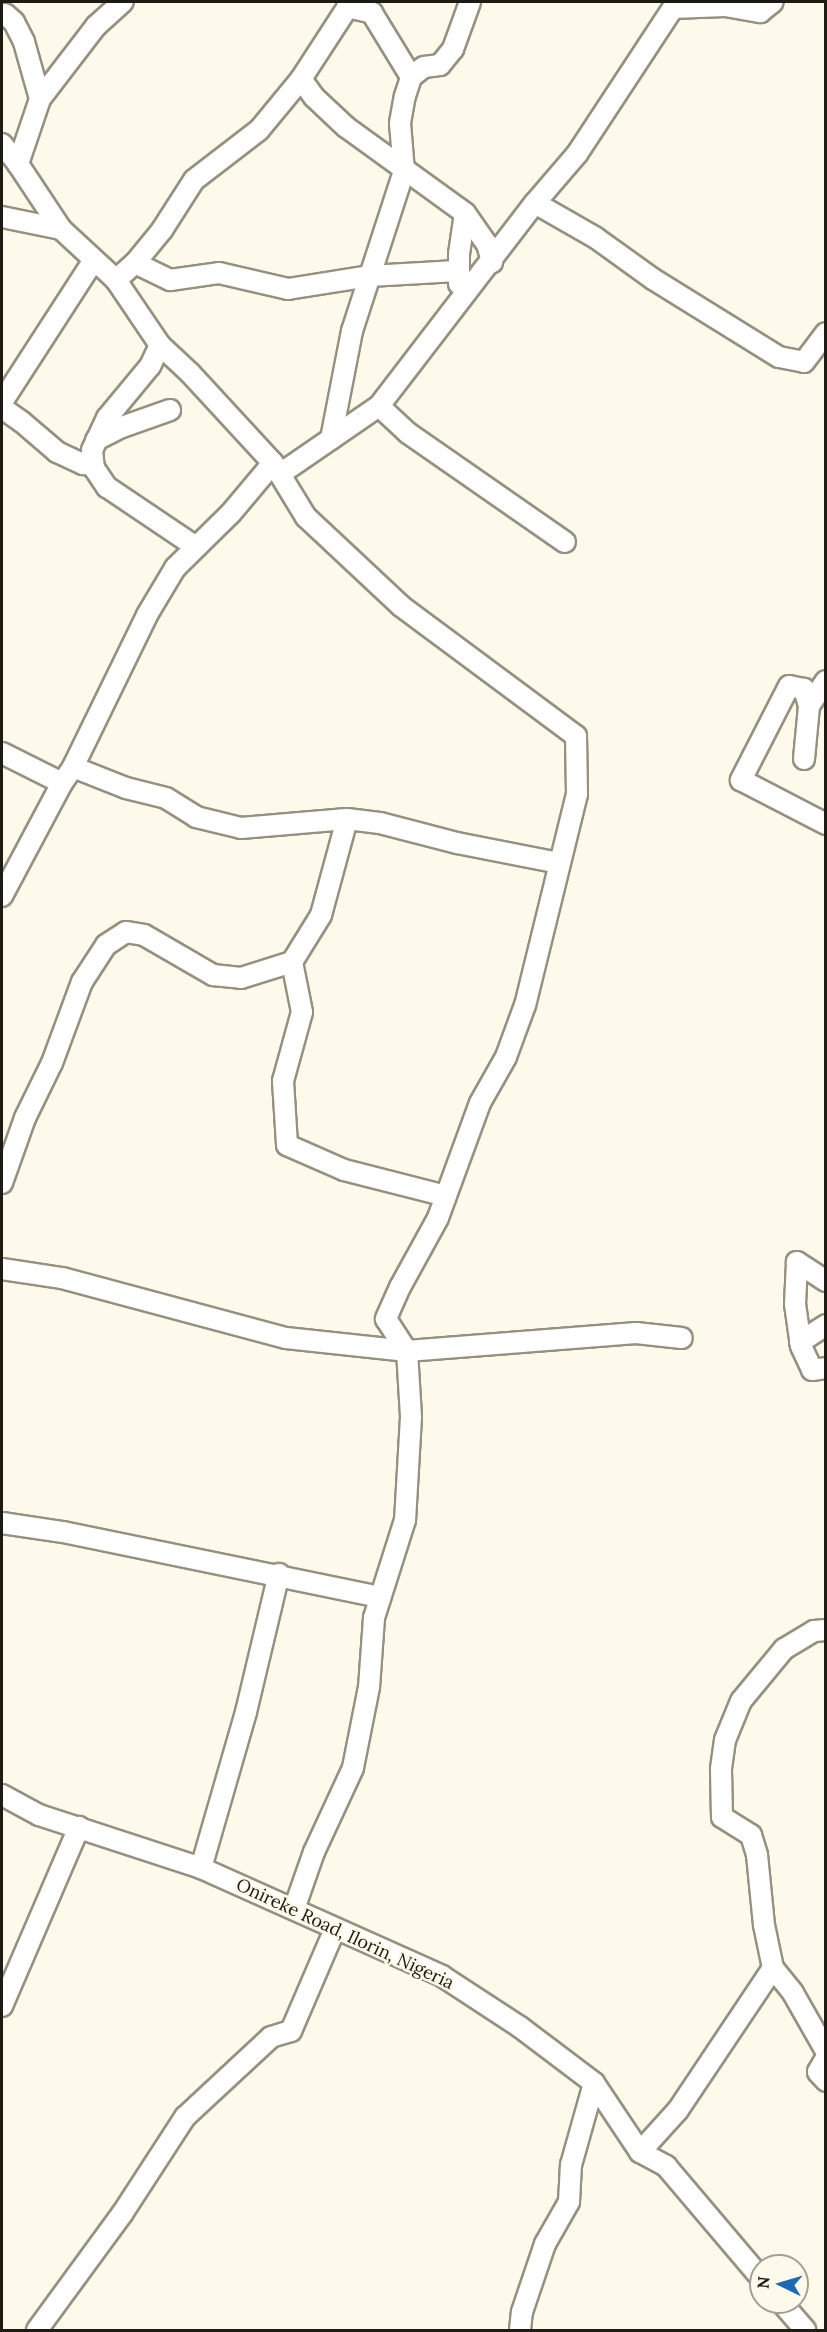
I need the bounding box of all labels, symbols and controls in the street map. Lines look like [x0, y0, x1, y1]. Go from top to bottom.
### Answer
street label: Onireke Road, Ilorin, Nigeria [233, 1874, 457, 1994]
north arrow [749, 2254, 809, 2314]
text: N [753, 2276, 774, 2290]

